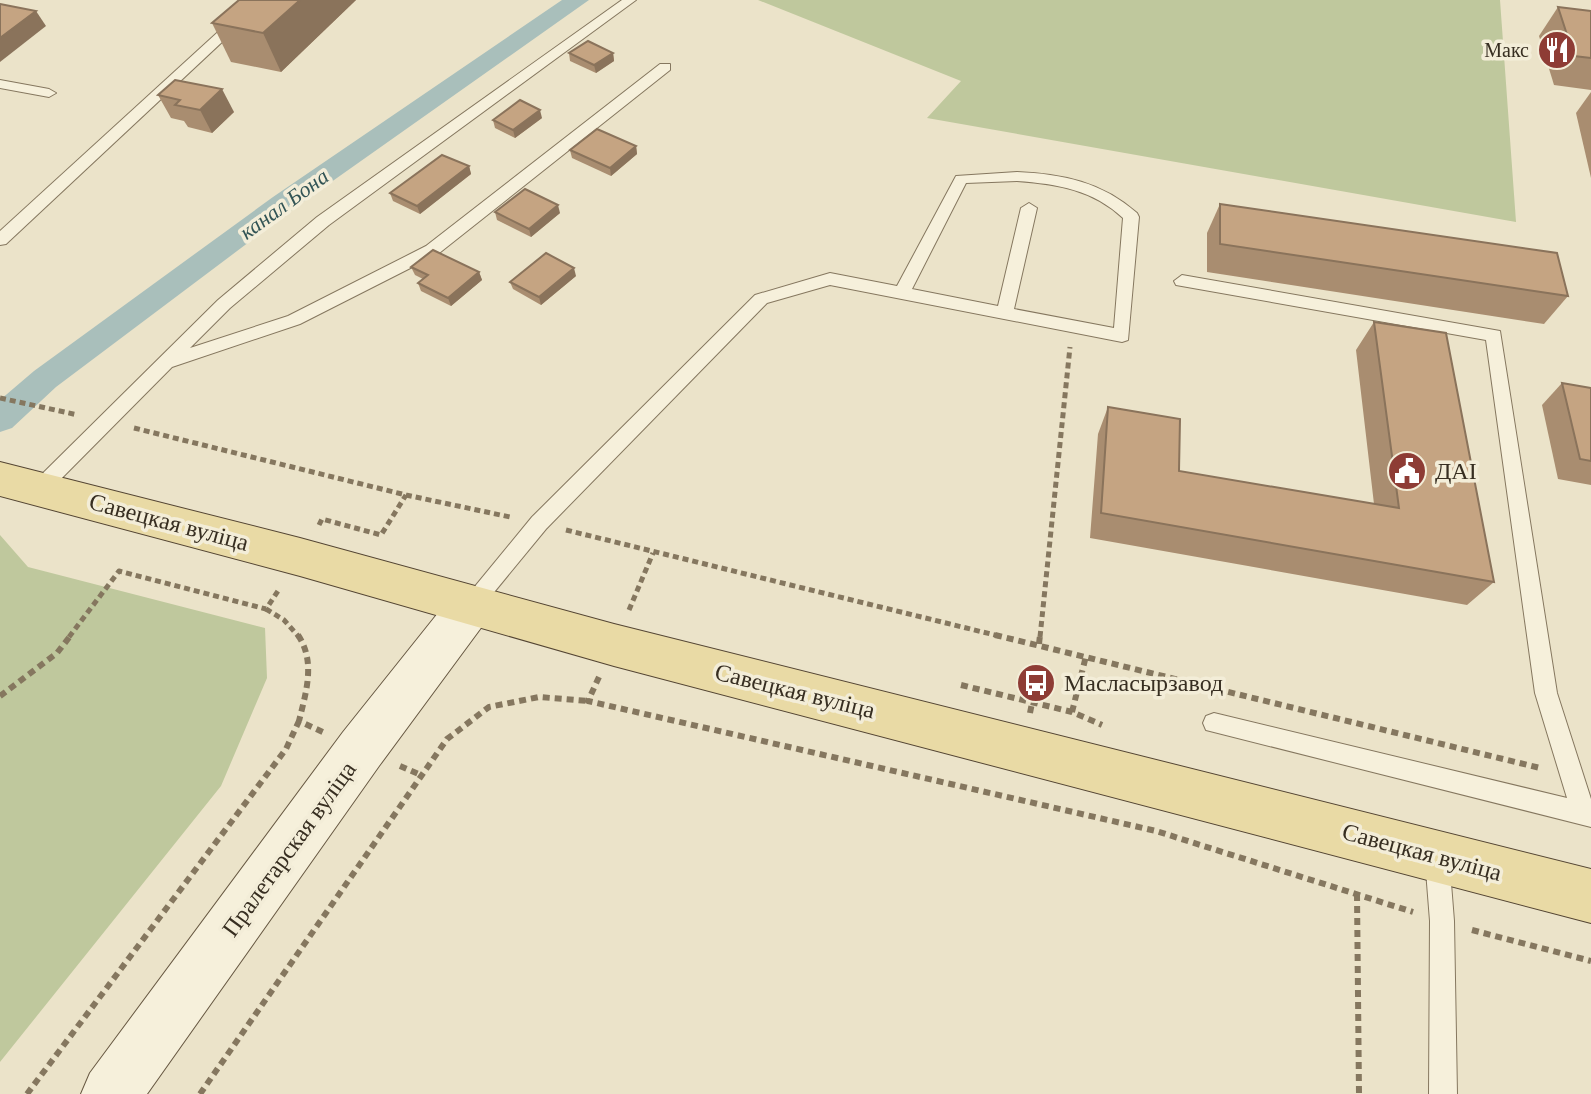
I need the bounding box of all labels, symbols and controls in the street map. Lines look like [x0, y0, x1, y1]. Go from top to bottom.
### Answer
restaurant icon: Макс [1536, 29, 1578, 71]
place label: Макс [1484, 39, 1529, 61]
water label: канал Бона [235, 163, 333, 245]
public building icon: ДАІ [1386, 450, 1428, 492]
place label: ДАІ [1435, 458, 1477, 484]
street label: Савецкая вуліца [86, 488, 252, 556]
street label: Савецкая вуліца [712, 659, 878, 724]
bus stop icon: Масласырзавод [1015, 662, 1057, 704]
place label: Масласырзавод [1064, 670, 1223, 696]
street label: Пралетарская вуліца [217, 756, 361, 941]
street label: Савецкая вуліца [1339, 818, 1505, 886]

